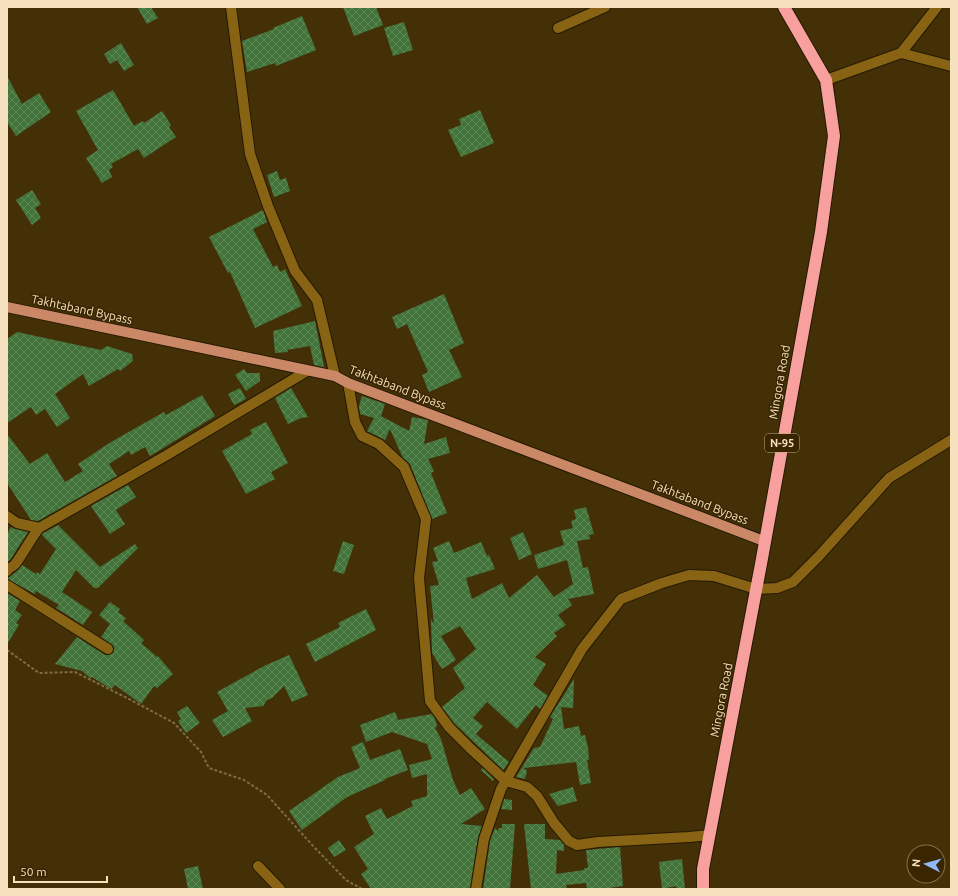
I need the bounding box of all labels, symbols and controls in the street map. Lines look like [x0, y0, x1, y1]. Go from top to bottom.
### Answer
street label: Takhtaband Bypass [30, 292, 134, 326]
street label: Mingora Road [766, 344, 792, 420]
street label: Takhtaband Bypass [348, 362, 448, 412]
road number: N-95 [765, 434, 799, 452]
street label: Takhtaband Bypass [650, 477, 750, 527]
street label: Mingora Road [707, 662, 735, 738]
north arrow [906, 844, 946, 884]
scale bar [14, 858, 107, 884]
text: N [910, 858, 922, 868]
text: 50 m [20, 865, 47, 878]

